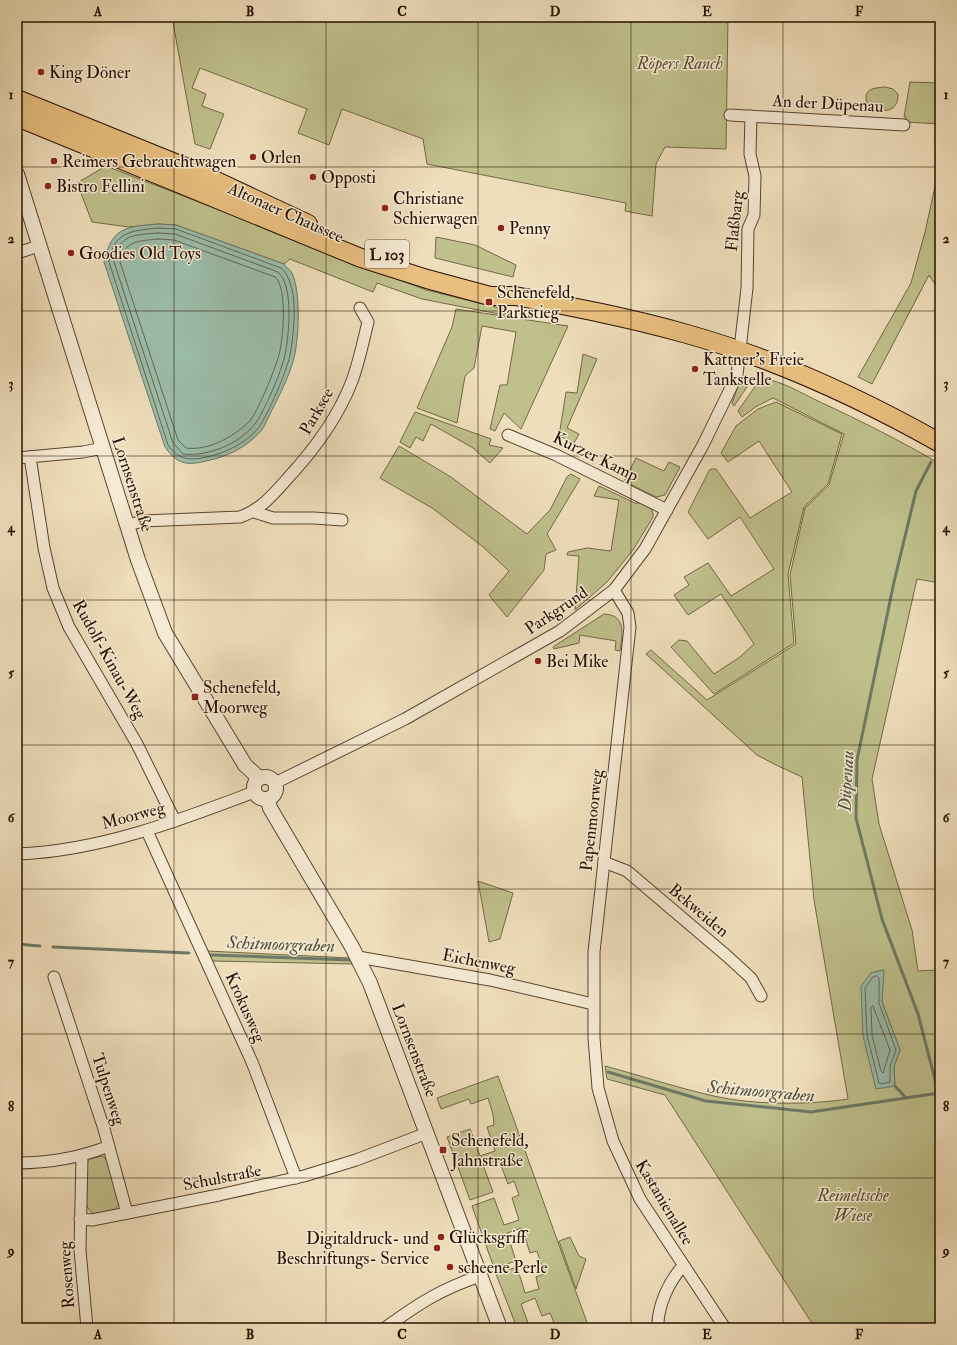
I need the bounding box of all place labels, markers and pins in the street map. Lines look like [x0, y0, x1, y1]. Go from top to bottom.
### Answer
place label: King Döner [49, 62, 131, 83]
marker: King Döner [36, 67, 46, 77]
place label: Orlen [261, 147, 301, 168]
place label: Reimers Gebrauchtwagen [62, 151, 237, 172]
marker: Orlen [248, 152, 258, 162]
marker: Reimers Gebrauchtwagen [49, 156, 59, 166]
place label: Opposti [321, 167, 377, 189]
marker: Opposti [308, 172, 318, 182]
place label: Bistro Fellini [56, 176, 145, 197]
marker: Bistro Fellini [43, 181, 53, 191]
place label: Christiane Schierwagen [393, 188, 478, 229]
marker: Christiane Schierwagen [380, 203, 390, 213]
place label: Penny [509, 218, 551, 240]
marker: Penny [496, 223, 506, 233]
place label: Goodies Old Toys [79, 243, 201, 265]
marker: Goodies Old Toys [66, 248, 76, 258]
place label: Schenefeld, Parkstieg [497, 282, 574, 323]
marker: Schenefeld, Parkstieg [484, 297, 494, 307]
place label: Kattner's Freie Tankstelle [703, 349, 804, 390]
marker: Kattner's Freie Tankstelle [690, 364, 700, 374]
place label: Bei Mike [546, 651, 608, 672]
marker: Bei Mike [533, 656, 543, 666]
place label: Schenefeld, Moorweg [203, 677, 280, 718]
marker: Schenefeld, Moorweg [190, 692, 200, 702]
place label: Schenefeld, Jahnstraße [450, 1130, 528, 1172]
marker: Schenefeld, Jahnstraße [438, 1145, 448, 1155]
place label: Glücksgriff [449, 1227, 529, 1248]
place label: Digitaldruck- und Beschriftungs- Service [276, 1228, 430, 1269]
marker: Glücksgriff [436, 1232, 446, 1242]
marker: Digitaldruck- und Beschriftungs- Service [432, 1243, 442, 1253]
place label: scheene Perle [458, 1257, 548, 1278]
marker: scheene Perle [445, 1262, 455, 1272]

